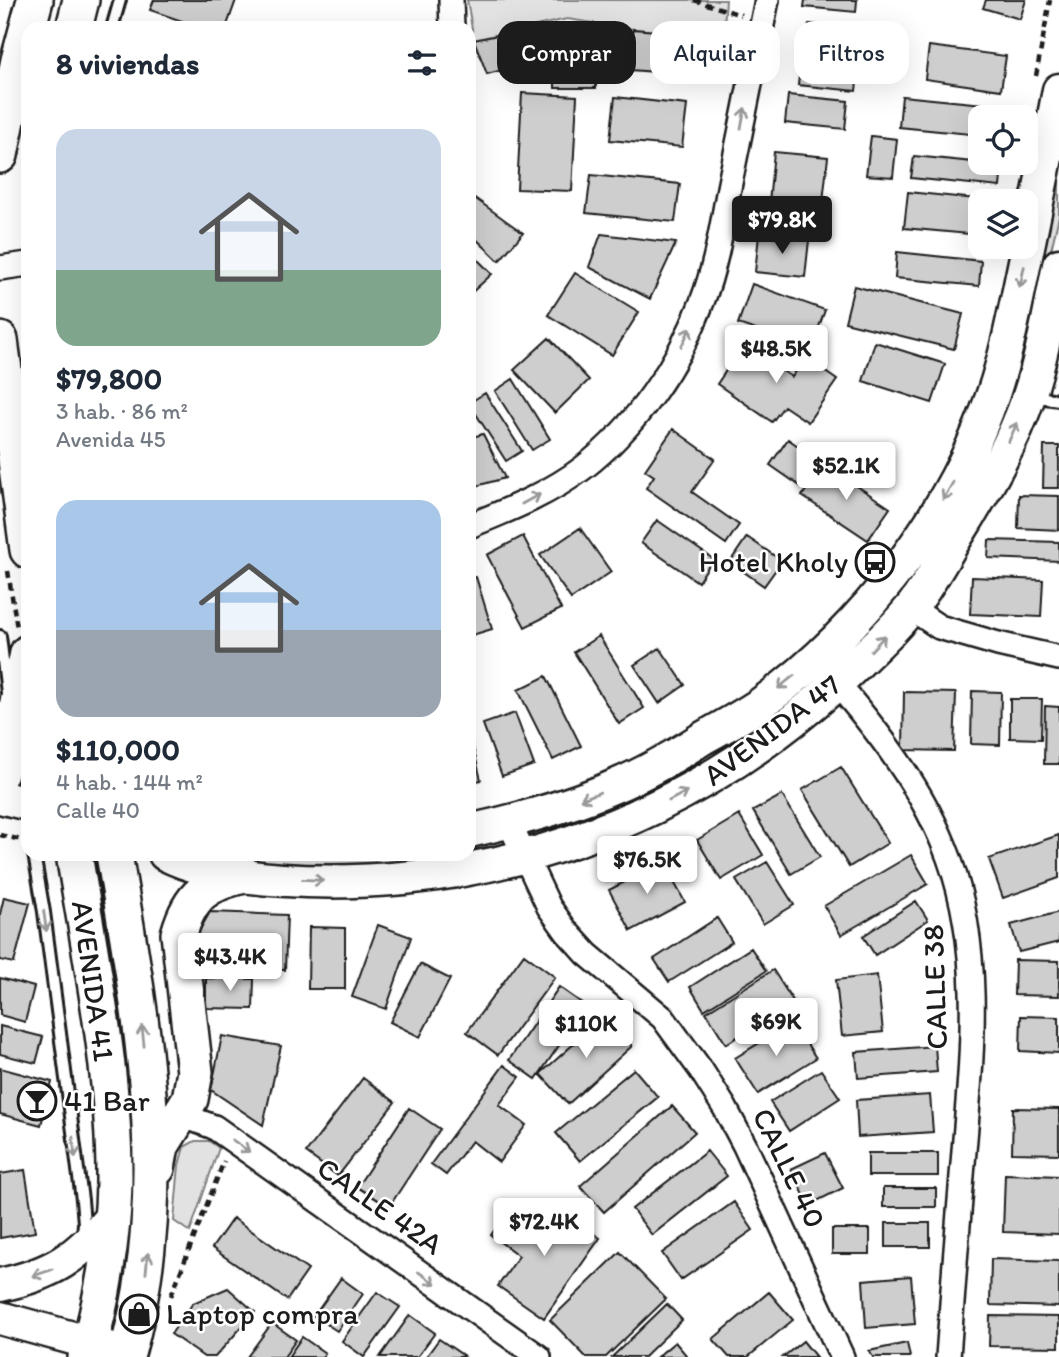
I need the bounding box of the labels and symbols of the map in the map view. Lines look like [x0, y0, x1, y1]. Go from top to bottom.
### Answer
one-way arrow [737, 107, 750, 130]
pin: $79.8K [725, 196, 839, 256]
one-way arrow [1014, 265, 1028, 288]
pin: $48.5K [719, 326, 833, 385]
one-way arrow [679, 327, 693, 348]
one-way arrow [1007, 422, 1020, 443]
pin: $52.1K [789, 442, 903, 502]
one-way arrow [941, 480, 954, 501]
one-way arrow [521, 492, 541, 506]
bus stop icon: Hotel Kholy [854, 541, 896, 583]
place label: Hotel Kholy [699, 543, 848, 580]
one-way arrow [869, 635, 886, 652]
street label: AVENIDA 47 [696, 666, 848, 793]
one-way arrow [778, 675, 796, 690]
one-way arrow [667, 788, 688, 802]
one-way arrow [580, 790, 602, 803]
pin: $76.5K [590, 836, 704, 896]
one-way arrow [301, 874, 324, 887]
street label: AVENIDA 41 [64, 898, 123, 1064]
one-way arrow [39, 909, 52, 932]
street label: CALLE 38 [914, 924, 955, 1050]
pin: $43.4K [173, 934, 287, 993]
pin: $69K [735, 998, 817, 1058]
pin: $110K [537, 1000, 635, 1060]
one-way arrow [136, 1025, 149, 1048]
bar icon: 41 Bar [16, 1080, 58, 1122]
place label: 41 Bar [64, 1082, 150, 1119]
street label: CALLE 40 [745, 1102, 834, 1234]
one-way arrow [67, 1135, 80, 1158]
one-way arrow [231, 1139, 250, 1153]
street label: CALLE 42A [310, 1149, 450, 1262]
pin: $72.4K [487, 1198, 601, 1258]
one-way arrow [140, 1252, 153, 1275]
one-way arrow [31, 1267, 53, 1280]
one-way arrow [417, 1270, 436, 1285]
shop icon: Laptop compra [118, 1293, 160, 1335]
place label: Laptop compra [166, 1295, 359, 1332]

